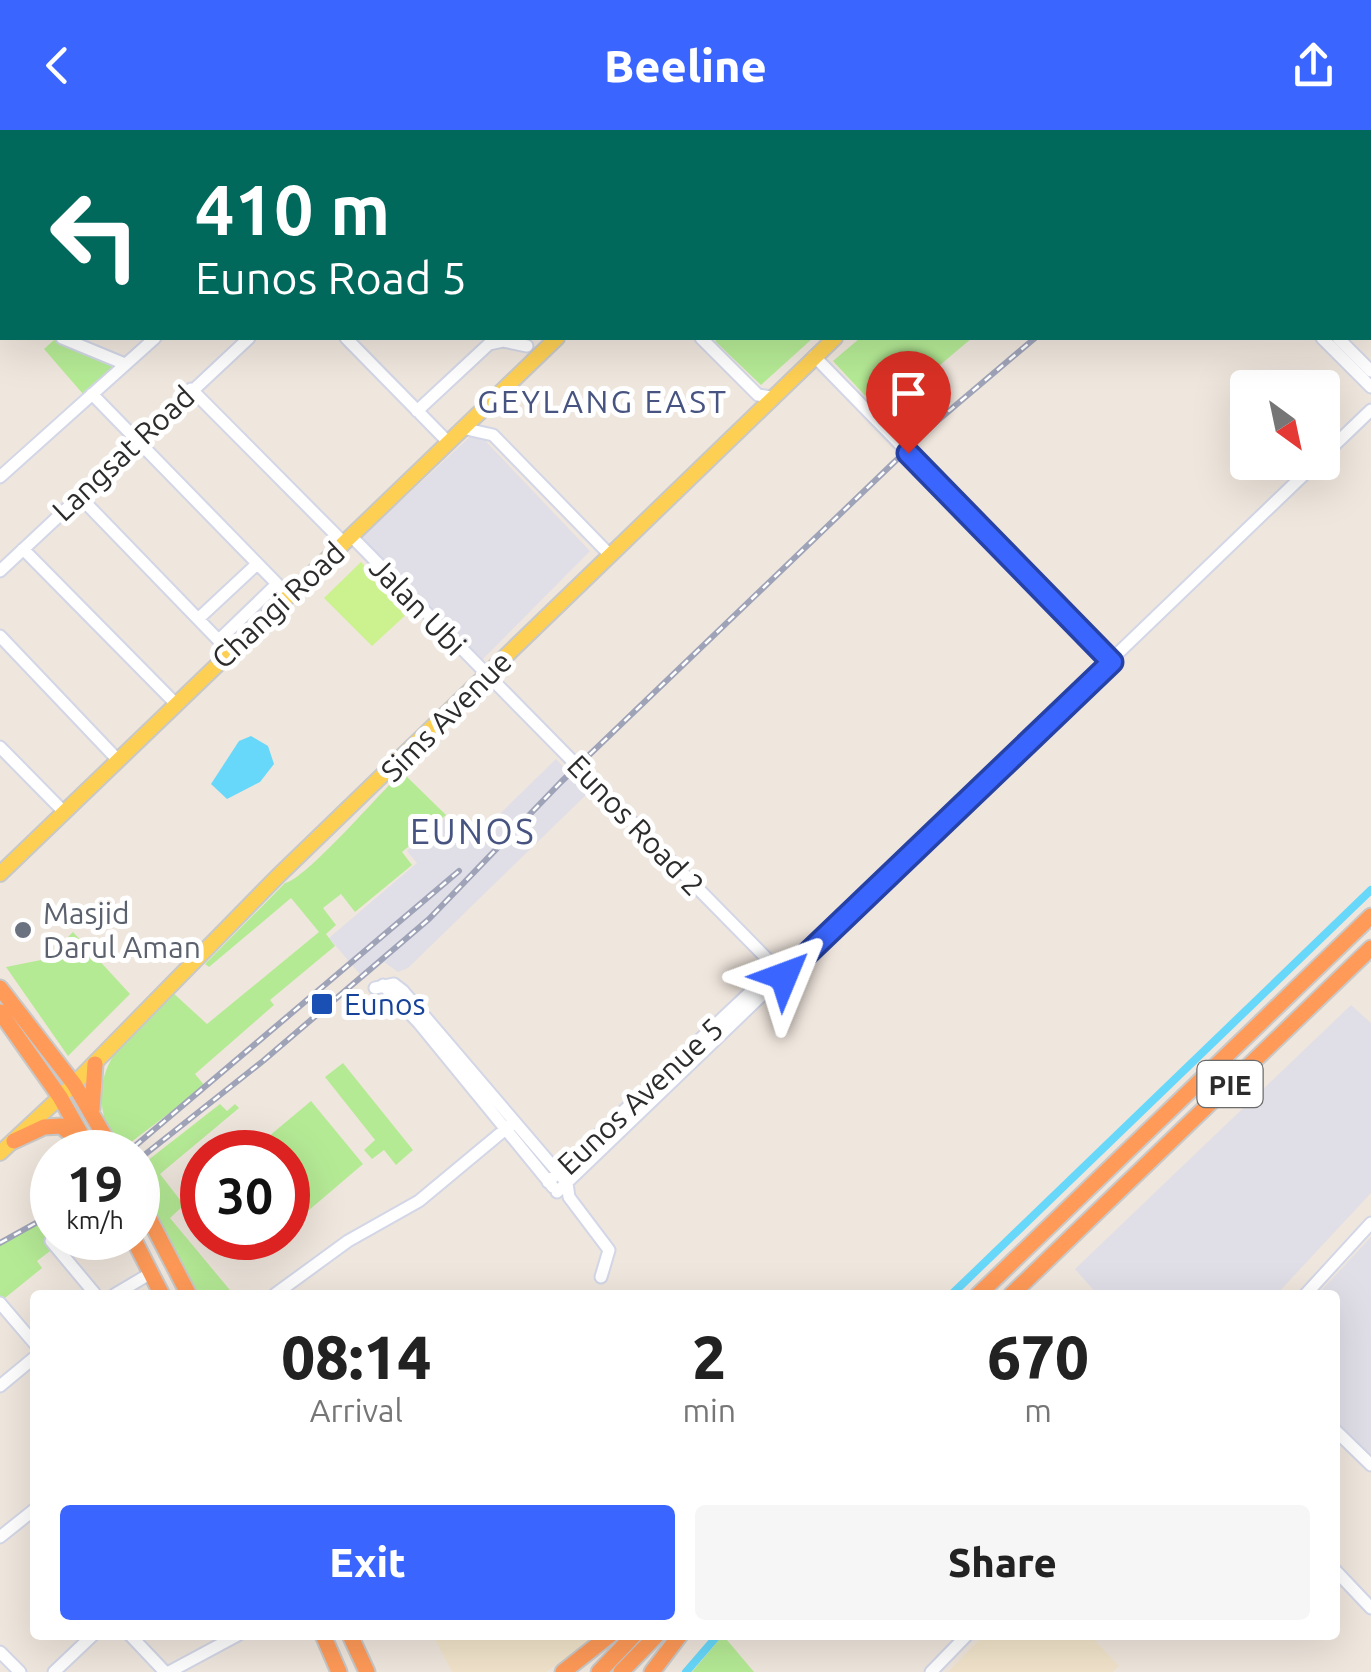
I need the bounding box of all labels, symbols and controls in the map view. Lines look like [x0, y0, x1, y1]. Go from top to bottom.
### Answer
icon: back [30, 38, 85, 93]
icon: share [1286, 38, 1341, 93]
text: Beeline [604, 40, 767, 91]
icon: left [30, 170, 160, 300]
text: 410 m [195, 170, 390, 248]
text: Eunos Road 5 [195, 252, 467, 303]
pin [866, 351, 951, 454]
icon: arrive [881, 366, 936, 421]
north arrow [1230, 370, 1340, 480]
map controls [1230, 370, 1340, 480]
street label: Langsat Road [45, 379, 201, 527]
district label: GEYLANG EAST [477, 383, 729, 419]
street label: Changi Road [205, 535, 351, 675]
street label: Jalan Ubi [363, 550, 473, 662]
street label: Sims Avenue [374, 644, 518, 788]
street label: Eunos Road 2 [561, 748, 711, 902]
district label: EUNOS [410, 811, 536, 851]
place label: Masjid Darul Aman [43, 896, 201, 964]
marker: Masjid Darul Aman [12, 919, 34, 941]
position arrow [732, 924, 836, 1028]
place label: Eunos [344, 987, 425, 1021]
marker: Eunos [309, 991, 335, 1017]
street label: Eunos Avenue 5 [550, 1011, 730, 1181]
road number: PIE [1198, 1061, 1262, 1107]
speed limit sign: 30 [180, 1130, 310, 1260]
text: 19 [67, 1155, 123, 1211]
text: km/h [66, 1206, 124, 1234]
text: 08:14 [281, 1323, 431, 1390]
text: 2 [692, 1323, 726, 1390]
text: 670 [987, 1323, 1089, 1390]
text: Arrival [310, 1392, 403, 1428]
text: min [682, 1392, 736, 1428]
text: m [1024, 1392, 1052, 1428]
button: Exit [60, 1505, 675, 1620]
button: Share [695, 1505, 1310, 1620]

